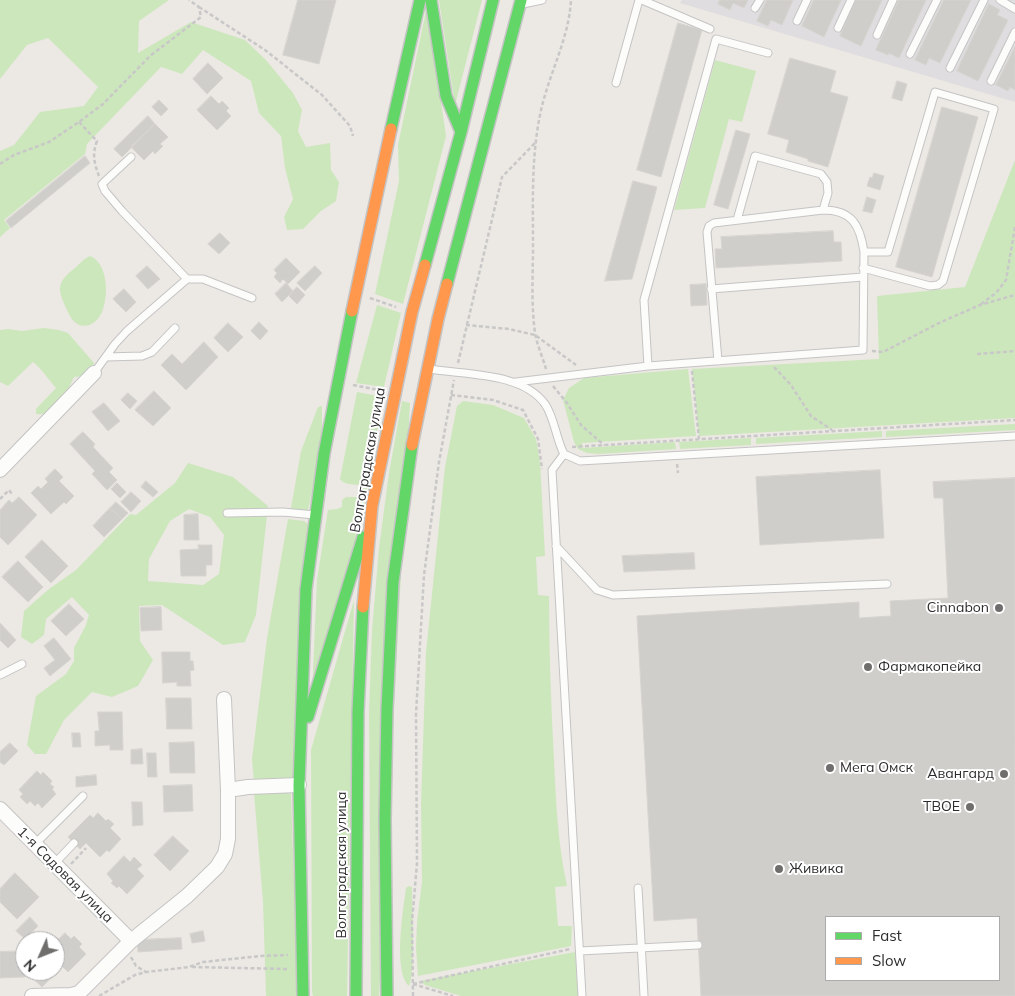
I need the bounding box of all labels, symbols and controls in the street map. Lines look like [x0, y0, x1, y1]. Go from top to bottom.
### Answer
street label: Волгоградская улица [347, 386, 389, 534]
place label: Cinnabon [927, 600, 989, 616]
marker: Cinnabon [993, 602, 1005, 614]
place label: Фармакопейка [878, 659, 981, 675]
marker: Фармакопейка [862, 661, 874, 673]
place label: Мега Омск [840, 760, 913, 776]
marker: Мега Омск [824, 762, 836, 774]
place label: Авангард [927, 766, 994, 782]
marker: Авангард [998, 768, 1010, 780]
street label: Волгоградская улица [334, 791, 350, 939]
place label: ТВОЕ [923, 799, 960, 815]
marker: ТВОЕ [964, 801, 976, 813]
street label: 1-я Садовая улица [14, 824, 116, 926]
place label: Живика [789, 861, 843, 877]
marker: Живика [773, 863, 785, 875]
legend [825, 916, 1000, 981]
text: Fast [872, 926, 902, 945]
north arrow [15, 931, 65, 981]
text: Slow [872, 951, 906, 970]
text: N [20, 956, 40, 976]

